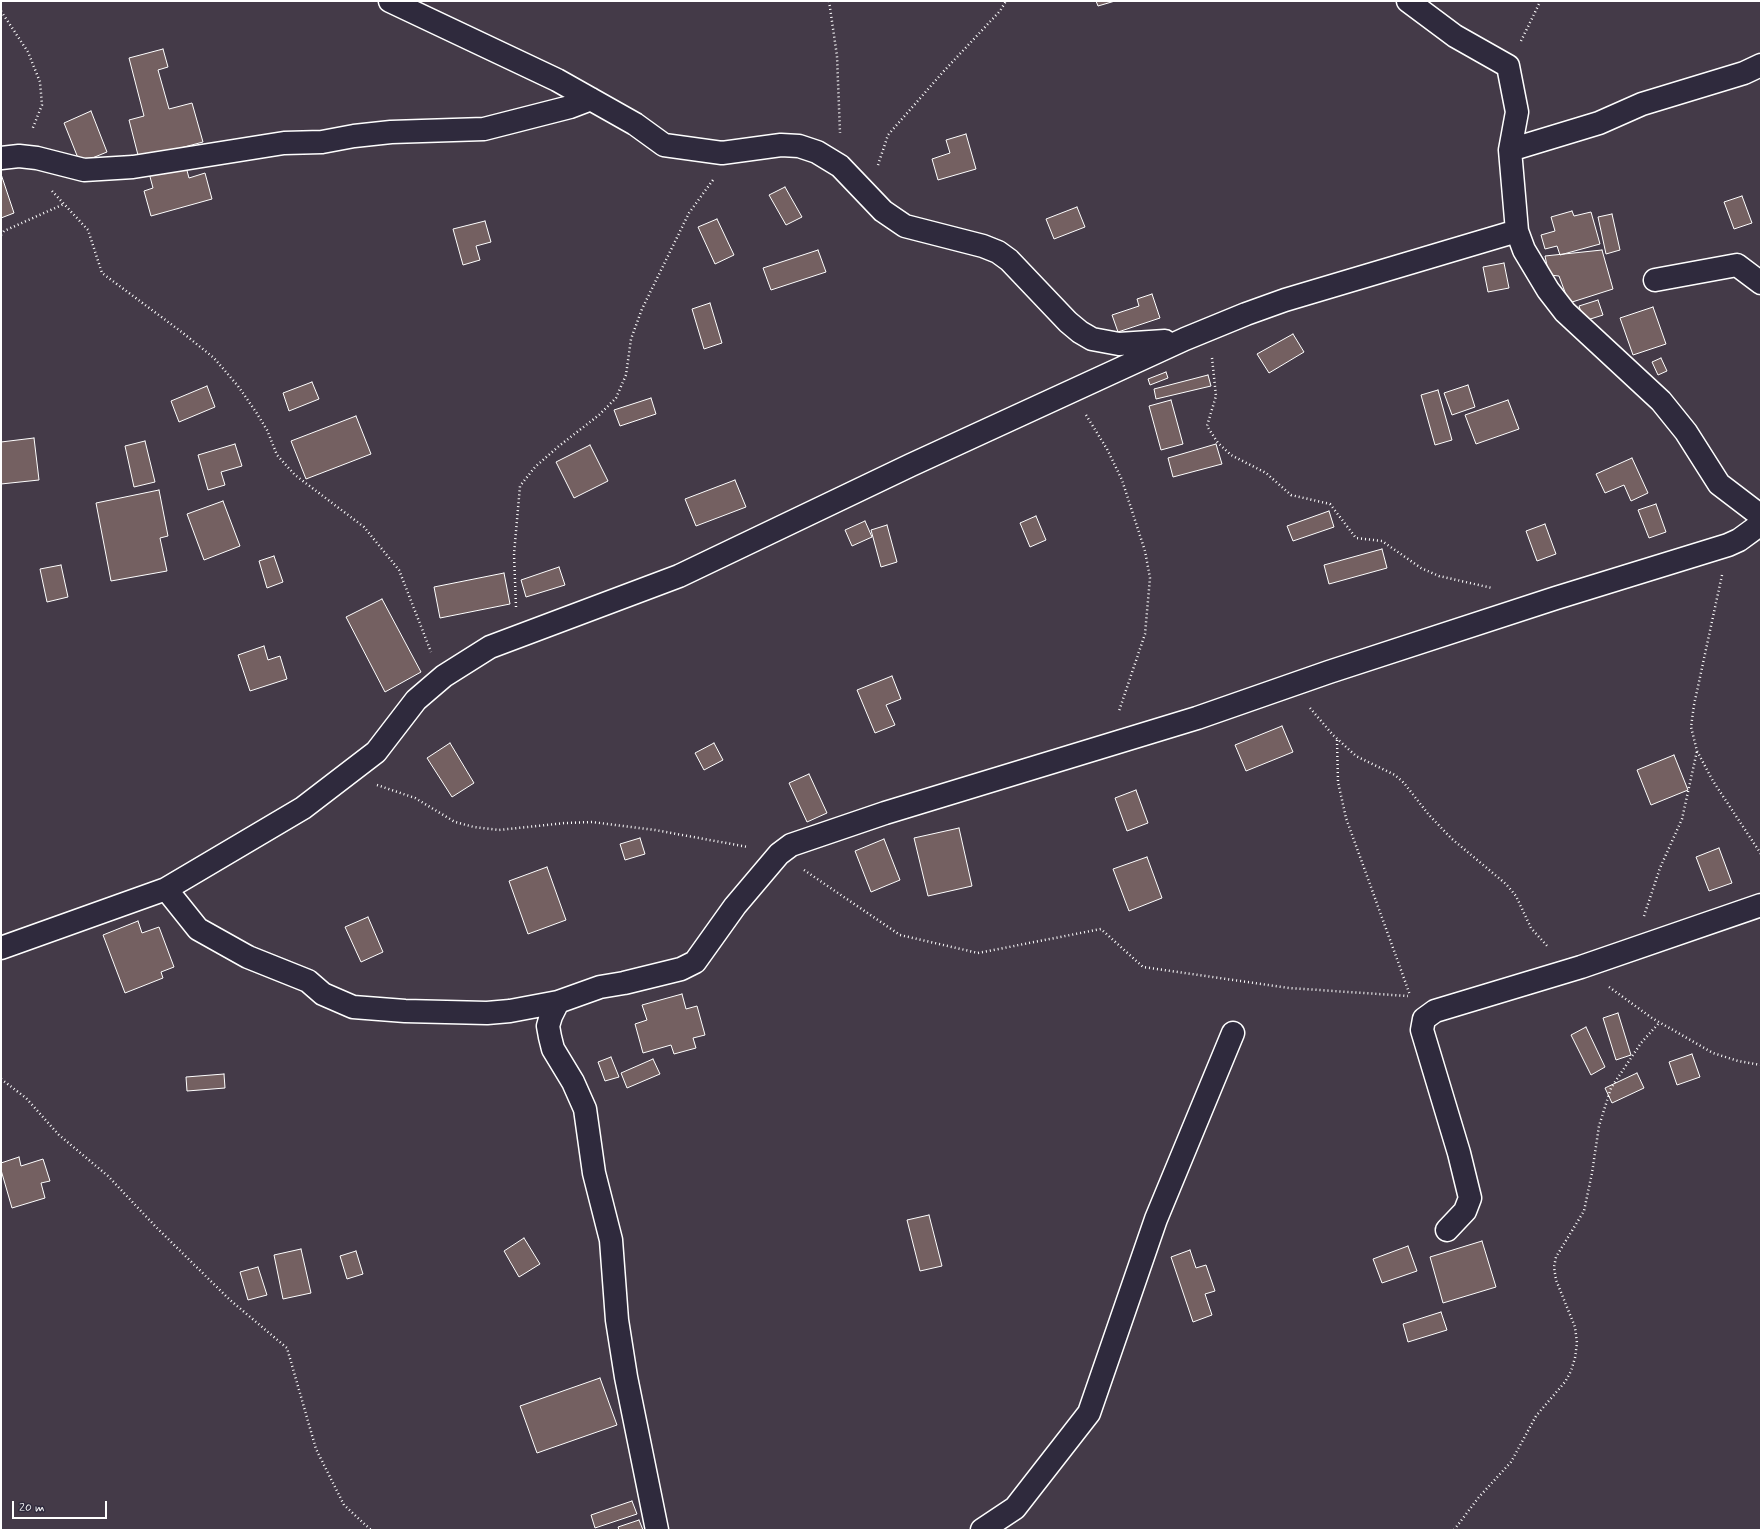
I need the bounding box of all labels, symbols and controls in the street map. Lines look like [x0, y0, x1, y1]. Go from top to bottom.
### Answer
scale bar [14, 1493, 109, 1519]
text: 20 m [19, 1500, 45, 1516]

